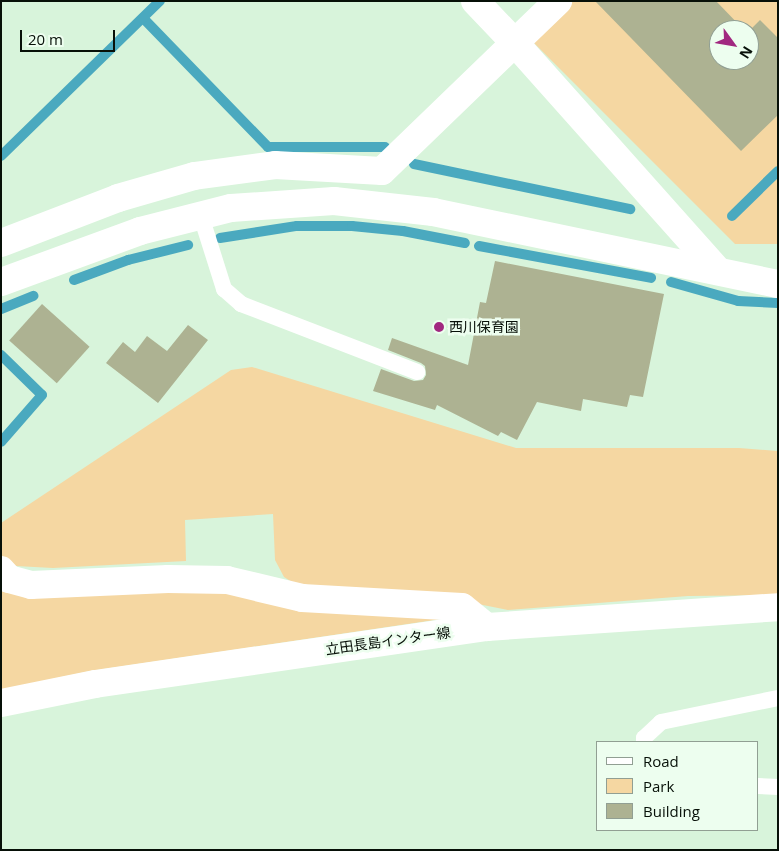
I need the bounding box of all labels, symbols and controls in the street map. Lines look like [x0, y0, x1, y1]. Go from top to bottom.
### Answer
scale bar [22, 20, 118, 52]
north arrow [709, 20, 759, 70]
text: 20 m [28, 29, 63, 49]
text: N [735, 43, 757, 63]
place label: 西川保育園 [449, 319, 519, 335]
marker: 西川保育園 [433, 321, 445, 333]
street label: 立田長島インター線 [324, 624, 452, 658]
legend [596, 741, 759, 831]
text: Road [643, 751, 679, 771]
text: Park [643, 776, 674, 796]
text: Building [643, 801, 700, 821]

